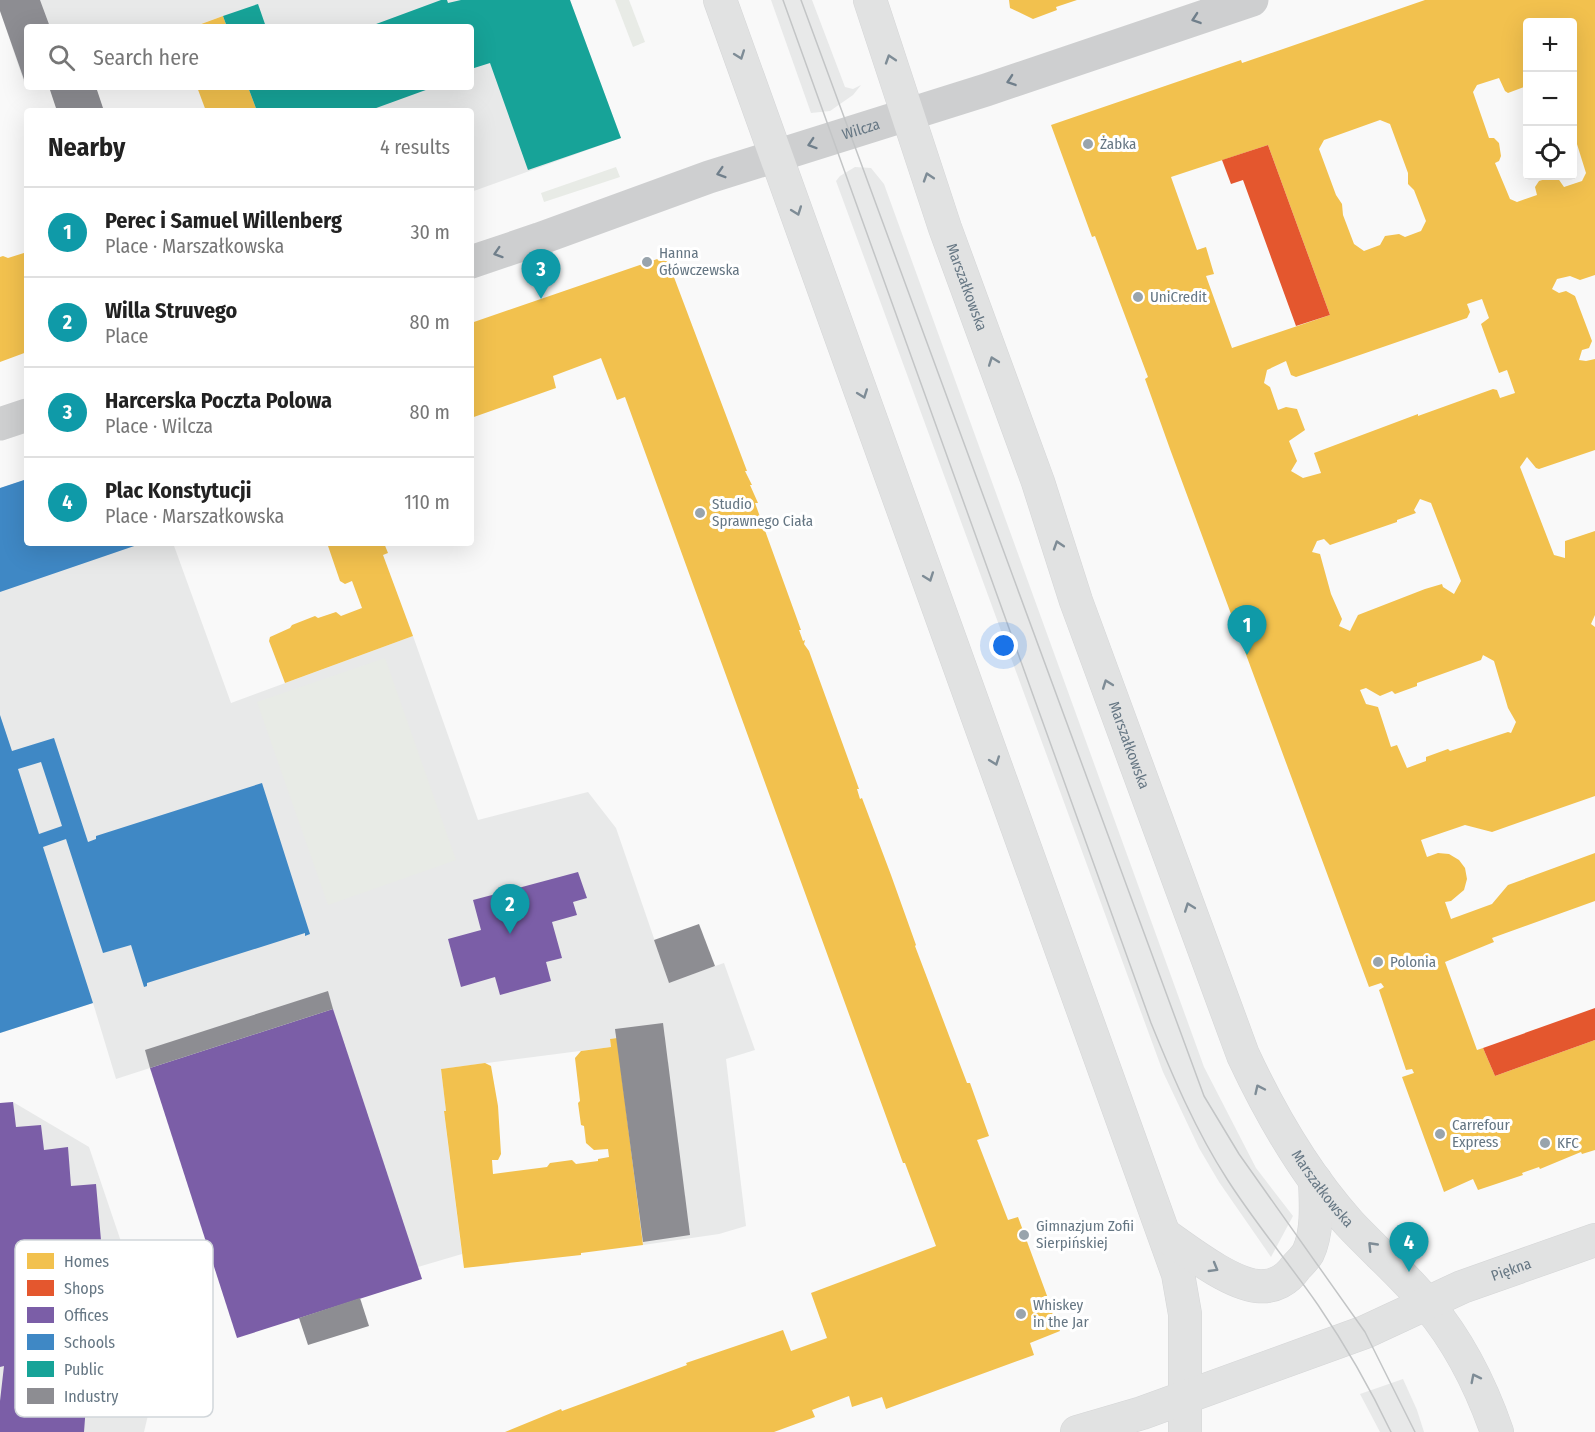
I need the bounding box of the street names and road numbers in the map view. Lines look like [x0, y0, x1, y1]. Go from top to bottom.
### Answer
street label: Wilcza [840, 115, 882, 144]
street label: Marszałkowska [942, 241, 991, 333]
street label: Marszałkowska [1105, 699, 1153, 791]
street label: Marszałkowska [1288, 1147, 1357, 1231]
street label: Piękna [1489, 1254, 1534, 1285]

